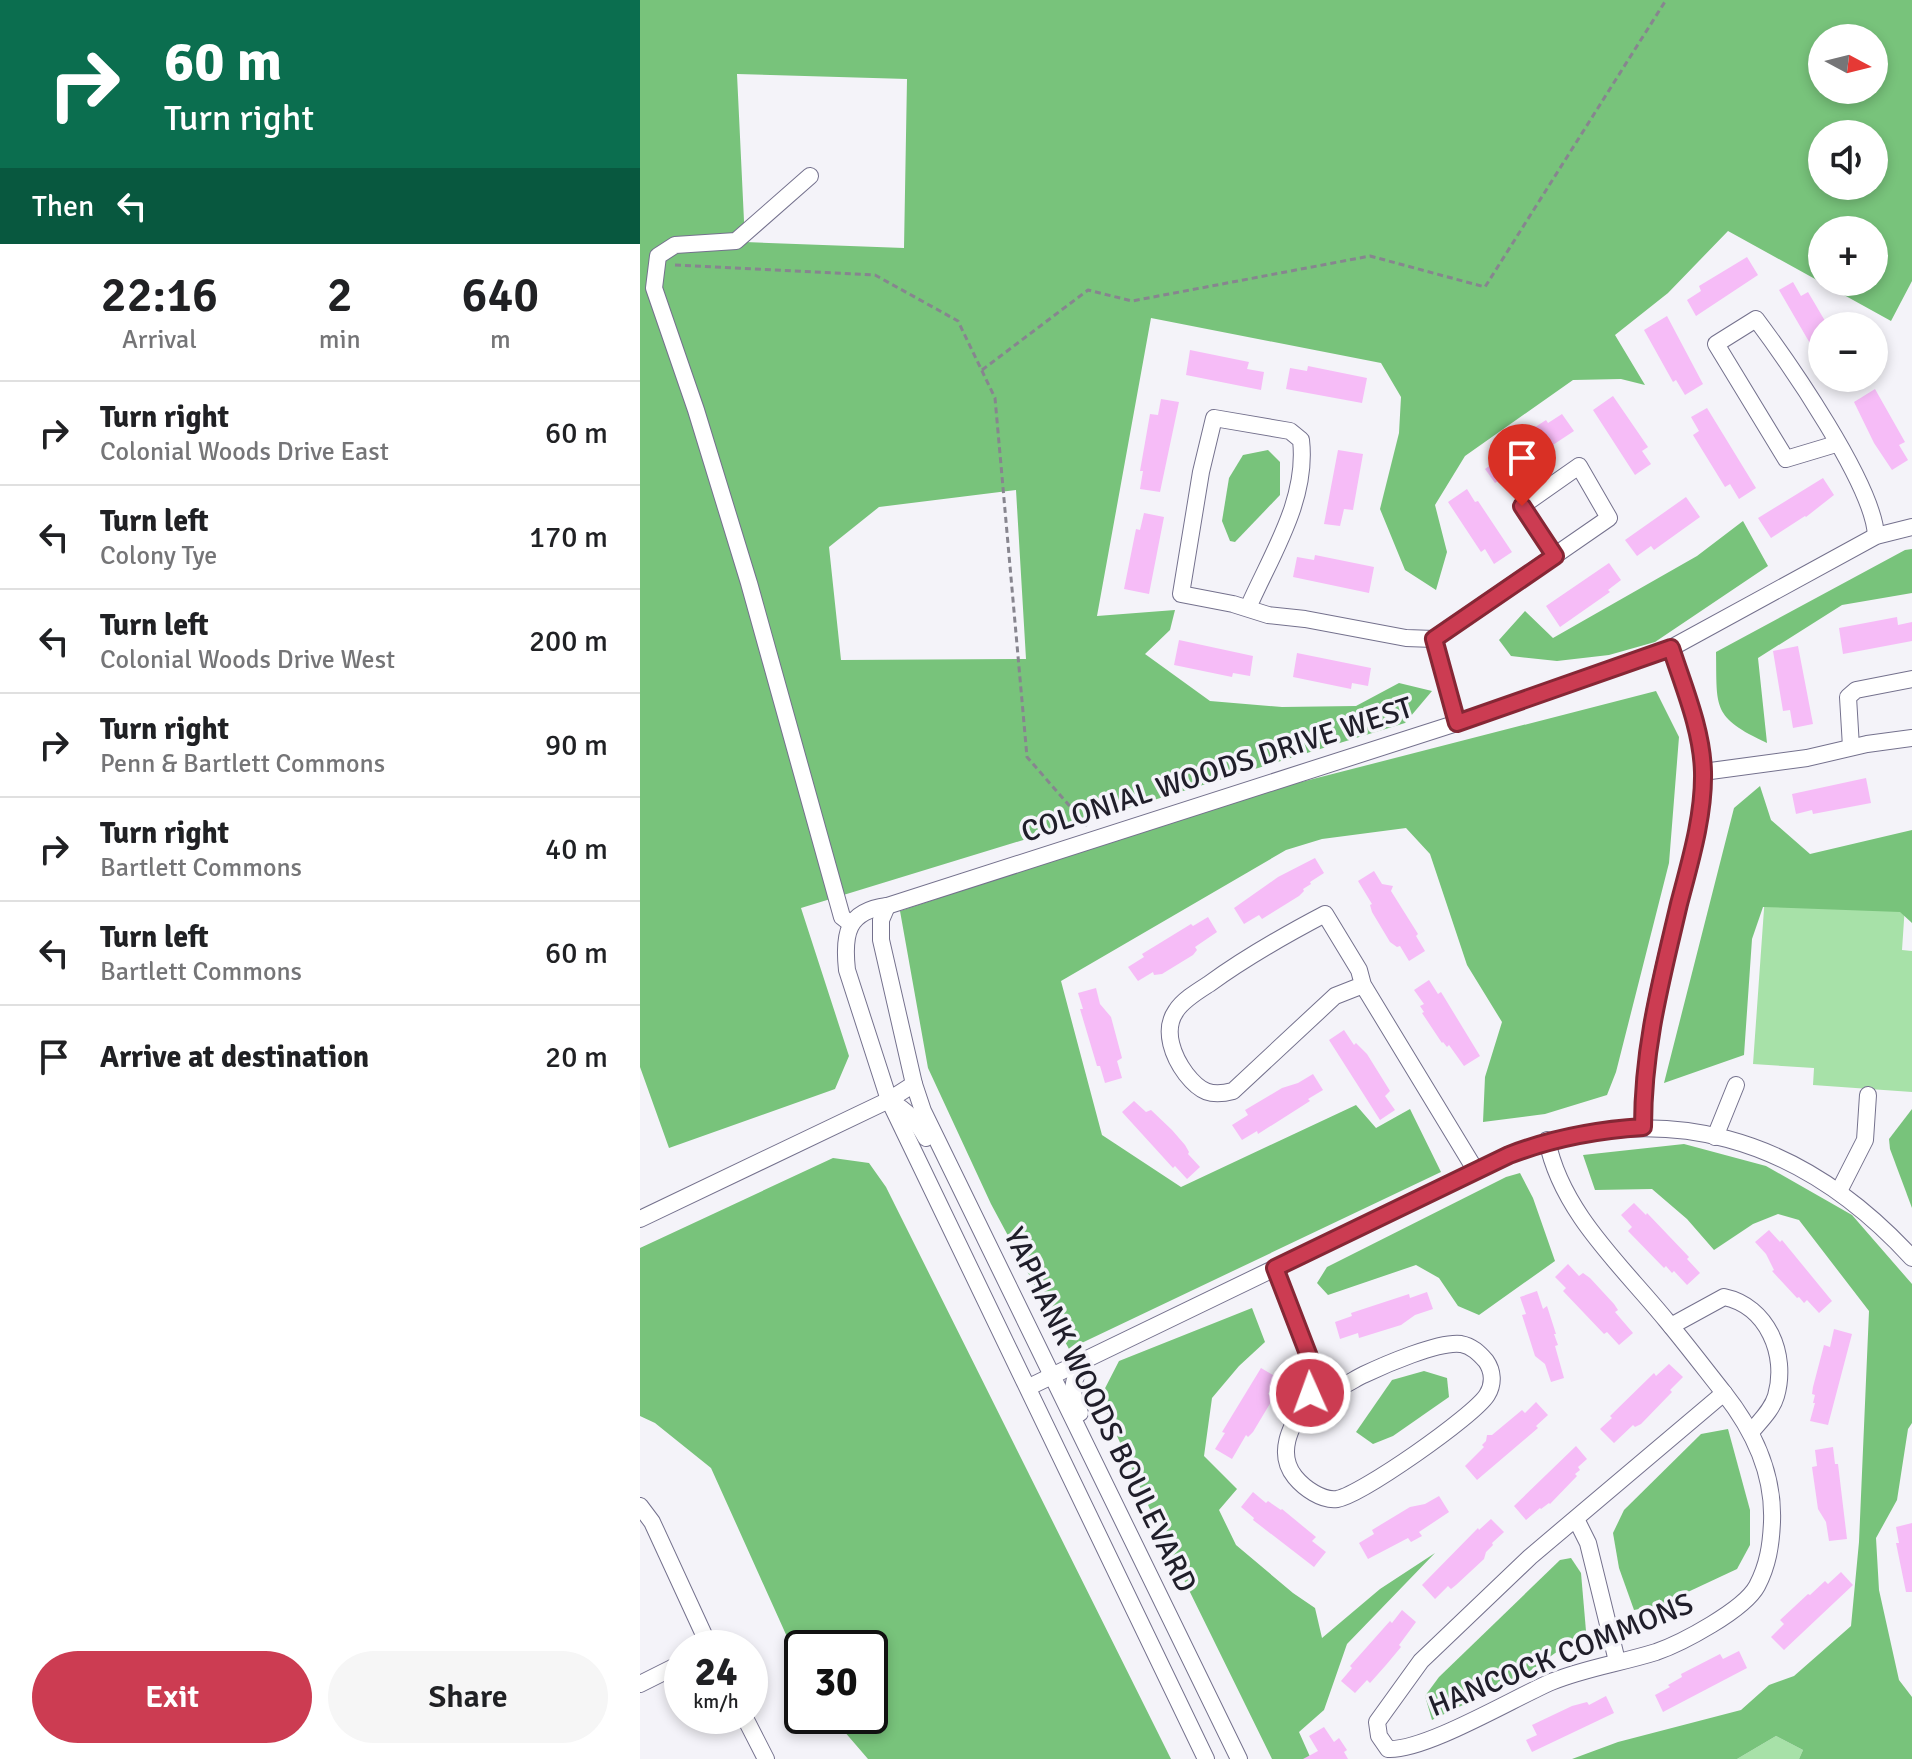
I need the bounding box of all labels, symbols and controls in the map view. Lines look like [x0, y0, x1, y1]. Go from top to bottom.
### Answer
north arrow [1808, 24, 1888, 104]
map controls [1808, 24, 1888, 392]
text: 60 m [164, 27, 282, 96]
icon: right [32, 32, 136, 136]
text: Turn right [164, 96, 314, 141]
button: sound [1808, 120, 1888, 200]
icon: left [110, 184, 154, 228]
text: Then [32, 188, 94, 225]
button: + [1808, 216, 1888, 296]
text: 22:16 [101, 266, 218, 325]
text: 2 [327, 266, 353, 325]
text: 640 [461, 266, 539, 325]
button: − [1808, 312, 1888, 392]
text: Arrival [122, 324, 197, 356]
text: min [319, 324, 361, 356]
text: m [490, 324, 511, 356]
text: Turn right [100, 399, 229, 436]
icon: right [32, 411, 76, 455]
text: 60 m [545, 415, 608, 452]
pin [1488, 424, 1556, 506]
text: Colonial Woods Drive East [100, 436, 389, 468]
icon: arrive [1500, 436, 1544, 480]
text: Turn left [100, 503, 209, 540]
icon: left [32, 515, 76, 559]
text: 170 m [529, 519, 608, 556]
text: Colony Tye [100, 540, 217, 572]
text: Turn left [100, 607, 209, 644]
icon: left [32, 619, 76, 663]
text: 200 m [529, 623, 608, 660]
text: Colonial Woods Drive West [100, 644, 395, 676]
street label: COLONIAL WOODS DRIVE WEST [1017, 689, 1418, 851]
text: Turn right [100, 711, 229, 748]
icon: right [32, 723, 76, 767]
text: 90 m [545, 727, 608, 764]
text: Penn & Bartlett Commons [100, 748, 385, 780]
text: Turn right [100, 815, 229, 852]
icon: right [32, 827, 76, 871]
text: 40 m [545, 831, 608, 868]
text: Bartlett Commons [100, 852, 302, 884]
text: Turn left [100, 919, 209, 956]
icon: left [32, 931, 76, 975]
text: 60 m [545, 935, 608, 972]
text: Bartlett Commons [100, 956, 302, 988]
icon: arrive [32, 1035, 76, 1079]
text: Arrive at destination [100, 1039, 369, 1076]
text: 20 m [545, 1039, 608, 1076]
street label: YAPHANK WOODS BOULEVARD [995, 1221, 1205, 1599]
position arrow [1268, 1351, 1352, 1435]
street label: HANCOCK COMMONS [1423, 1585, 1699, 1725]
speed limit sign: 30 [784, 1630, 888, 1734]
text: 24 [694, 1647, 738, 1697]
button: Exit [32, 1651, 312, 1743]
button: Share [328, 1651, 608, 1743]
text: km/h [693, 1689, 739, 1714]

